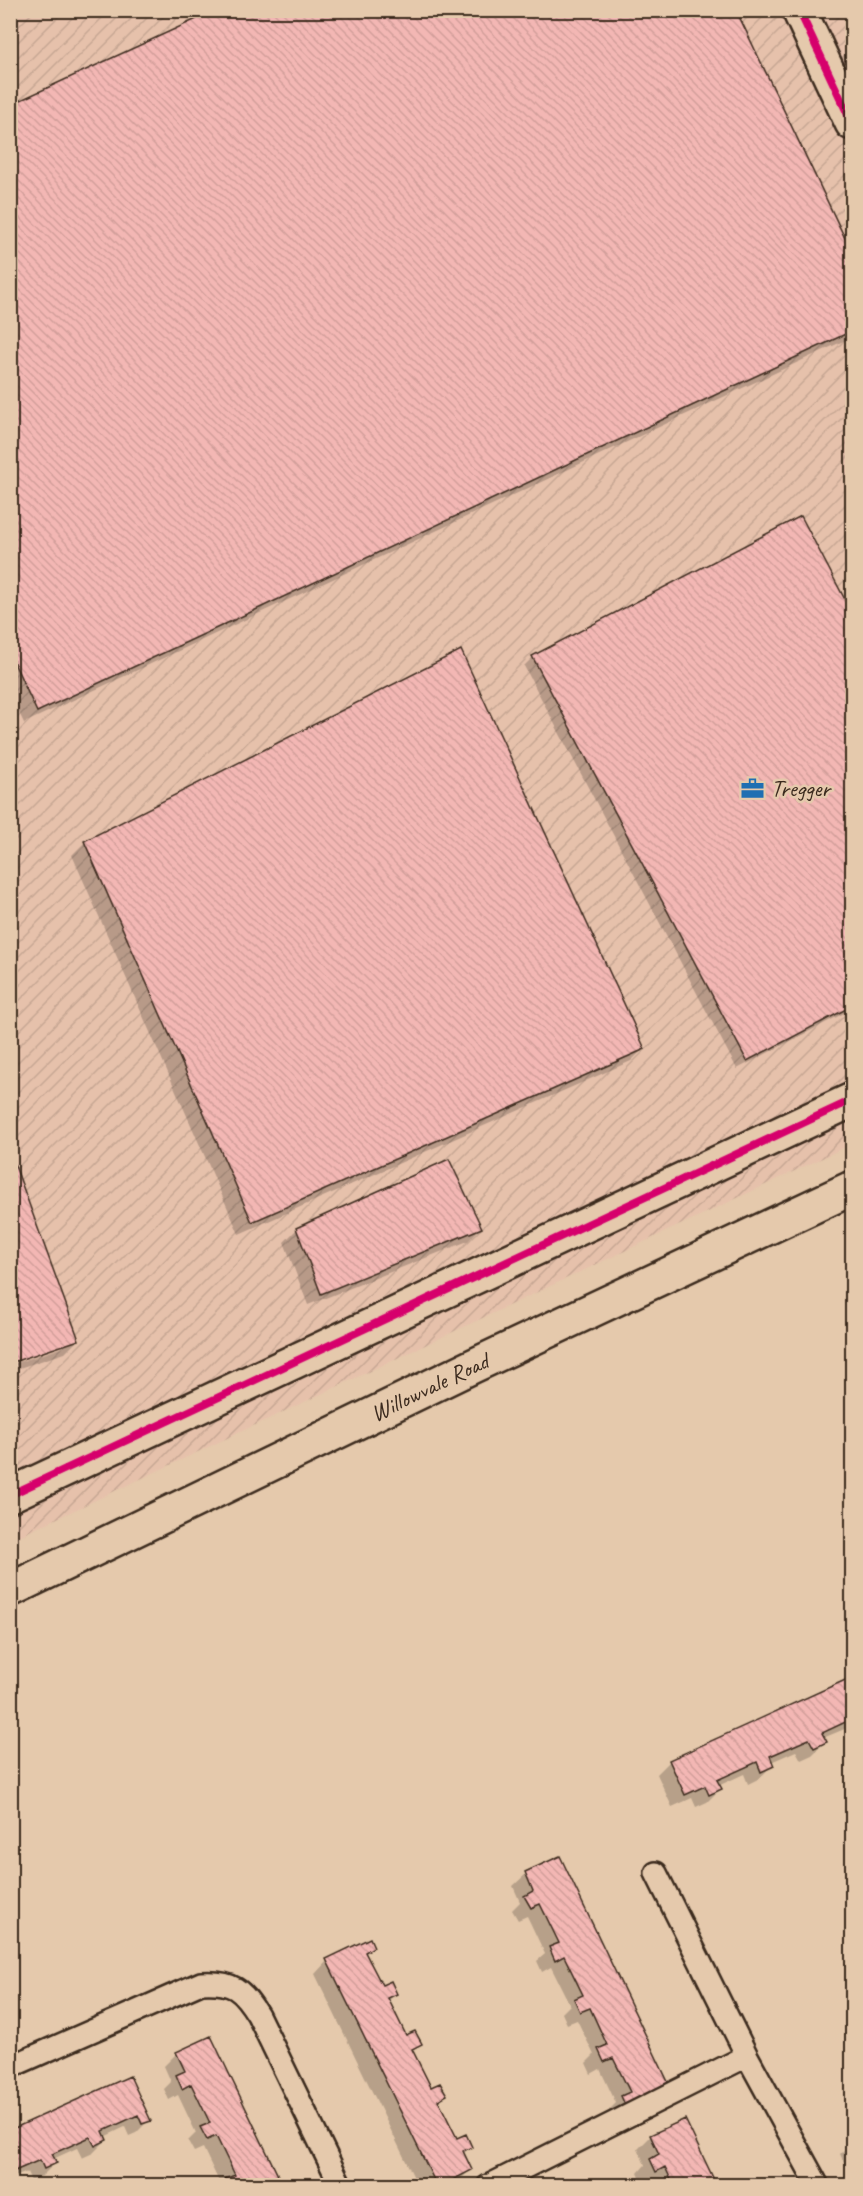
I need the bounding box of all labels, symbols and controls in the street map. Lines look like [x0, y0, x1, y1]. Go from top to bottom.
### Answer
place label: Tregger [771, 773, 832, 803]
office icon: Tregger [740, 775, 766, 801]
street label: Willowvale Road [366, 1344, 497, 1428]

